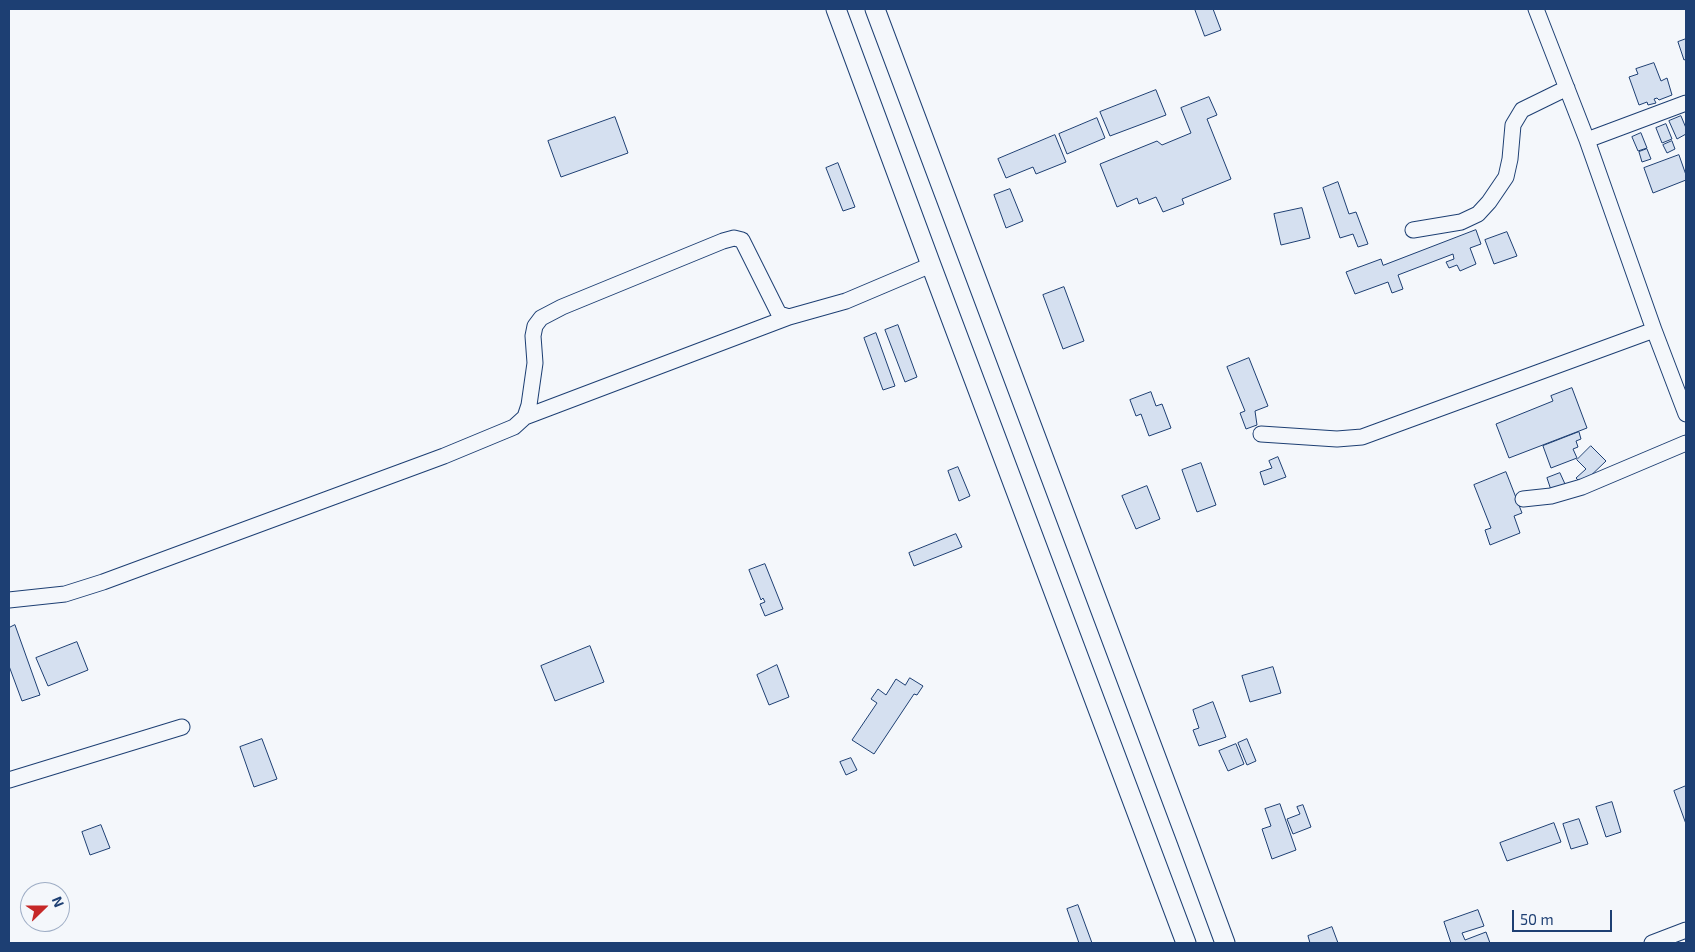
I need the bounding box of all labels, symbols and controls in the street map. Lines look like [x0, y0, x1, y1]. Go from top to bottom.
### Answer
north arrow [20, 882, 70, 932]
text: N [49, 894, 68, 909]
scale bar [1515, 900, 1615, 932]
text: 50 m [1520, 910, 1554, 928]

